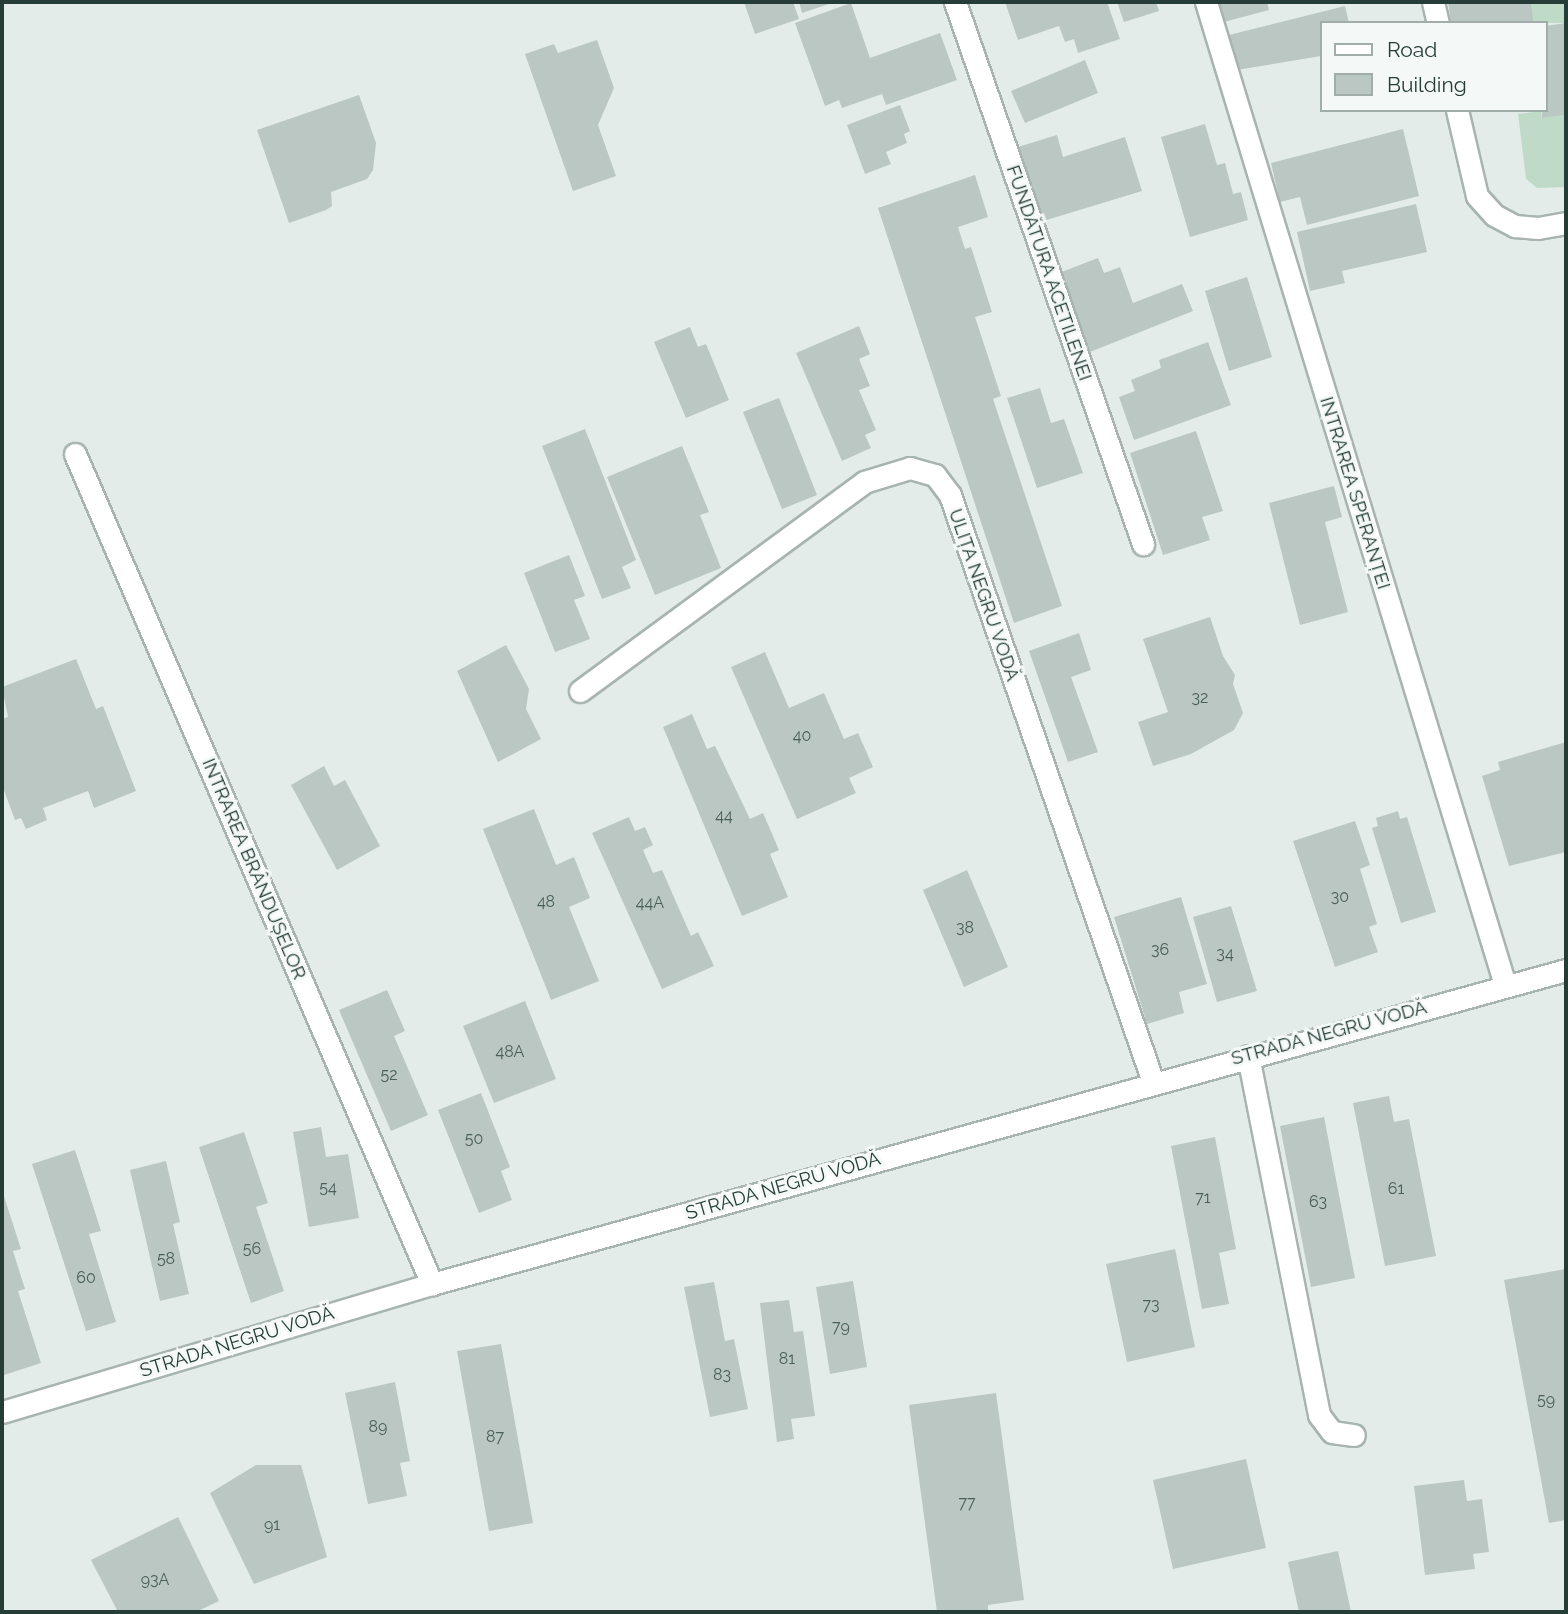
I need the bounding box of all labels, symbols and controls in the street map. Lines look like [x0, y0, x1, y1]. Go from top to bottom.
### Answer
legend [1320, 21, 1547, 112]
text: Road [1387, 37, 1437, 62]
text: Building [1387, 72, 1467, 97]
street label: FUNDĂTURA ACETILENEI [1001, 162, 1097, 384]
street label: INTRAREA SPERANȚEI [1315, 394, 1395, 592]
street label: ULIȚA NEGRU VODĂ [944, 505, 1024, 685]
house number: 32 [1192, 688, 1208, 708]
house number: 40 [793, 726, 811, 746]
street label: INTRAREA BRÂNDUȘELOR [197, 755, 311, 983]
house number: 44 [715, 806, 733, 826]
house number: 30 [1331, 887, 1349, 907]
house number: 48 [537, 892, 555, 912]
house number: 44A [636, 893, 664, 913]
house number: 38 [956, 918, 974, 938]
house number: 36 [1151, 940, 1169, 960]
house number: 34 [1216, 944, 1234, 964]
street label: STRADA NEGRU VODĂ [1228, 996, 1430, 1070]
house number: 48A [496, 1042, 524, 1062]
house number: 52 [380, 1065, 398, 1085]
house number: 50 [465, 1129, 483, 1149]
street label: STRADA NEGRU VODĂ [682, 1147, 884, 1225]
house number: 54 [319, 1178, 337, 1198]
house number: 61 [1388, 1179, 1404, 1199]
house number: 71 [1195, 1188, 1211, 1208]
house number: 63 [1309, 1192, 1327, 1212]
house number: 56 [243, 1239, 261, 1259]
house number: 58 [157, 1249, 175, 1269]
house number: 60 [76, 1268, 96, 1288]
house number: 73 [1142, 1295, 1160, 1315]
street label: STRADA NEGRU VODĂ [137, 1301, 337, 1383]
house number: 79 [832, 1317, 850, 1337]
house number: 81 [779, 1349, 795, 1369]
house number: 83 [713, 1365, 731, 1385]
house number: 59 [1537, 1390, 1555, 1410]
house number: 89 [369, 1417, 387, 1437]
house number: 87 [486, 1427, 504, 1447]
house number: 77 [958, 1493, 976, 1513]
house number: 91 [264, 1515, 280, 1535]
house number: 93A [141, 1570, 169, 1590]

